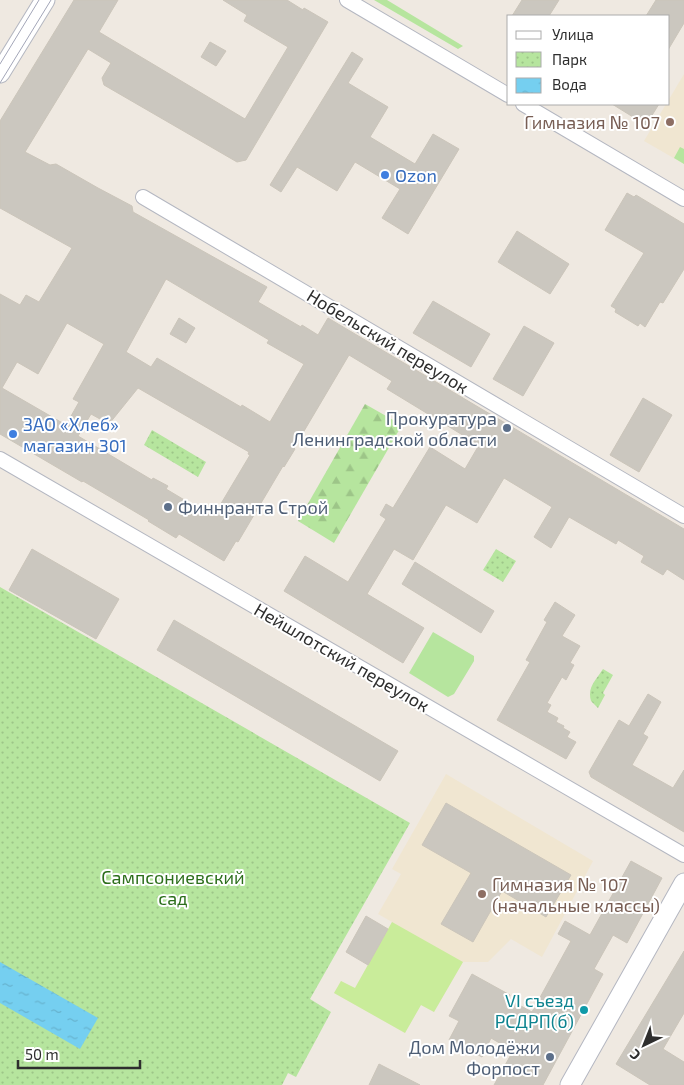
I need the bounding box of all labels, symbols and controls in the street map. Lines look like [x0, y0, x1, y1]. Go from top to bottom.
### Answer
legend [507, 15, 669, 105]
text: Улица [552, 25, 594, 43]
text: Парк [552, 50, 587, 68]
text: Вода [552, 75, 587, 93]
place label: Гимназия № 107 [524, 111, 660, 133]
marker: Гимназия № 107 [664, 116, 676, 128]
place label: Ozon [395, 164, 437, 186]
marker: Ozon [379, 169, 391, 181]
street label: Нобельский переулок [303, 284, 473, 398]
place label: Прокуратура Ленинградской области [293, 407, 497, 450]
place label: ЗАО «Хлеб» магазин 301 [23, 413, 127, 456]
marker: Прокуратура Ленинградской области [501, 422, 513, 434]
marker: ЗАО «Хлеб» магазин 301 [7, 428, 19, 440]
place label: Финнранта Строй [178, 496, 328, 518]
marker: Финнранта Строй [162, 501, 174, 513]
street label: Нейшлотский переулок [250, 598, 434, 716]
park label: Сампсониевский сад [101, 866, 245, 909]
place label: Гимназия № 107 (начальные классы) [492, 873, 660, 916]
marker: Гимназия № 107 (начальные классы) [476, 888, 488, 900]
place label: VI съезд РСДРП(б) [495, 989, 574, 1032]
marker: VI съезд РСДРП(б) [578, 1004, 590, 1016]
north arrow [619, 1020, 669, 1070]
place label: Дом Молодёжи Форпост [409, 1036, 540, 1079]
scale bar [18, 1038, 140, 1070]
text: 50 m [25, 1045, 59, 1063]
text: С [626, 1046, 644, 1064]
marker: Дом Молодёжи Форпост [544, 1051, 556, 1063]

